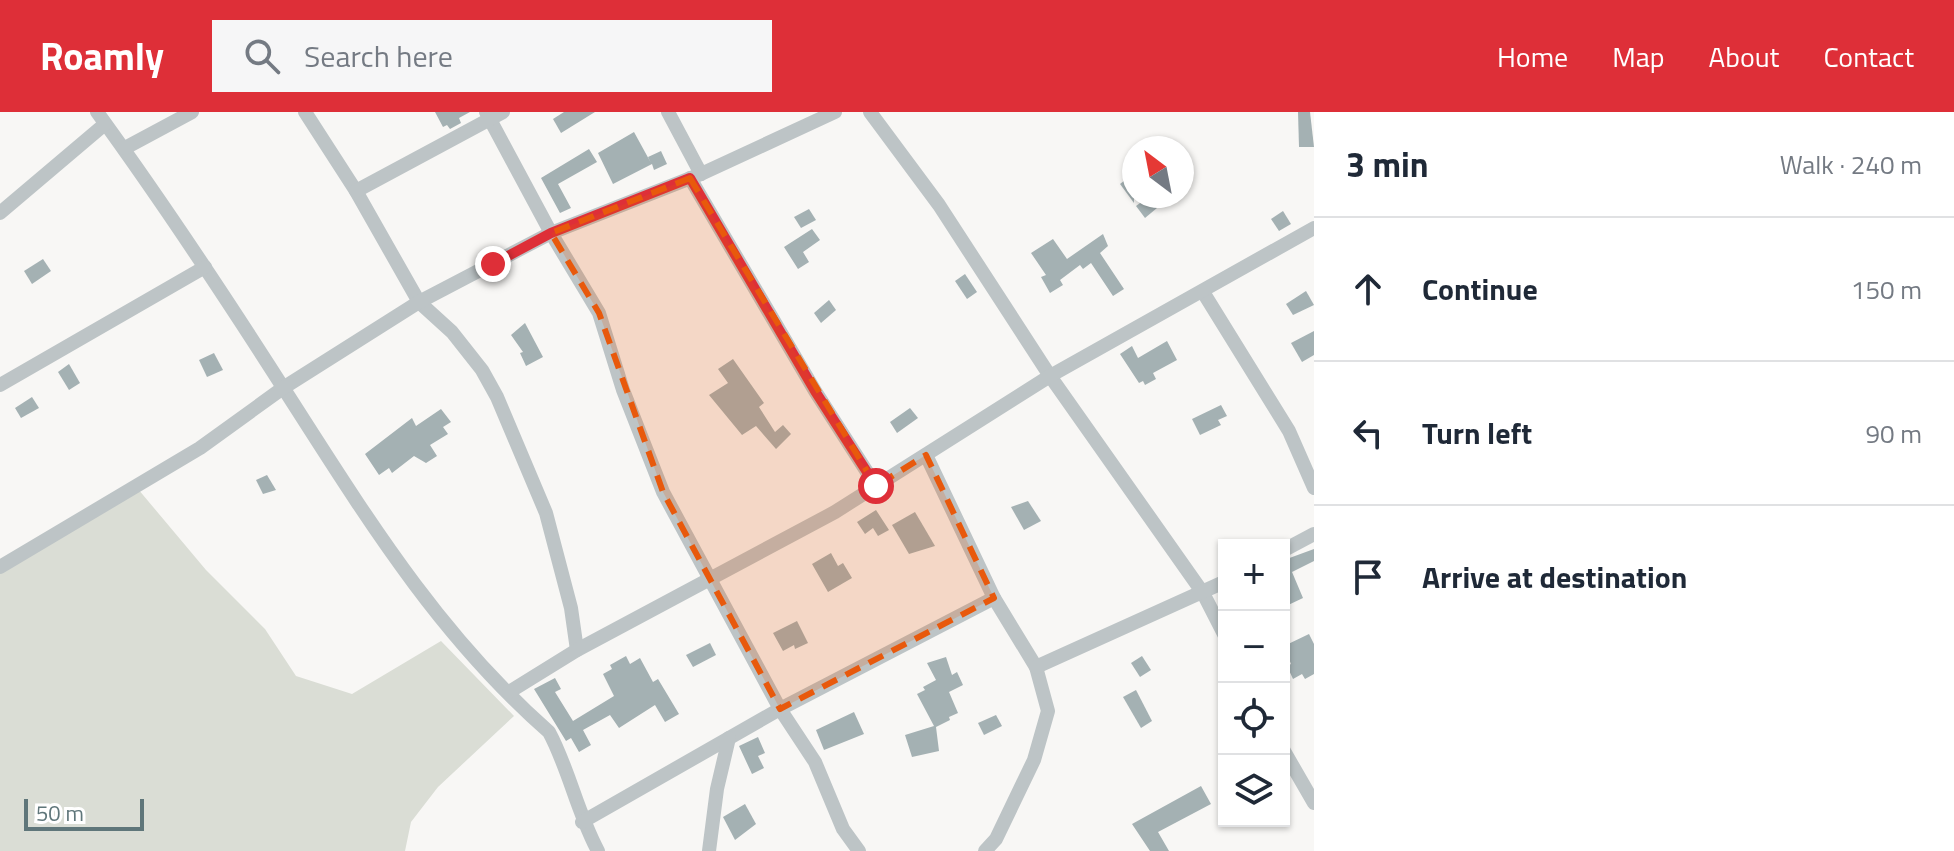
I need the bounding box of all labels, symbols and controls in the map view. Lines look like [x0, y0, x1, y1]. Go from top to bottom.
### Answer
search box [212, 20, 772, 92]
text: Roamly [40, 27, 164, 85]
text: Search here [304, 33, 453, 79]
icon: search [240, 34, 284, 78]
text: Home [1497, 35, 1568, 78]
text: Map [1612, 35, 1665, 78]
text: About [1709, 35, 1779, 78]
text: Contact [1823, 35, 1914, 78]
north arrow [1122, 136, 1194, 208]
text: 3 min [1346, 138, 1429, 190]
text: Walk · 240 m [1780, 145, 1922, 184]
route end [475, 246, 511, 282]
text: Continue [1422, 266, 1538, 312]
icon: ahead [1346, 267, 1390, 311]
text: 150 m [1851, 270, 1922, 309]
text: Turn left [1422, 410, 1532, 456]
icon: left [1346, 411, 1390, 455]
text: 90 m [1865, 414, 1922, 453]
route start [858, 468, 894, 504]
map controls [1218, 539, 1290, 827]
button: + [1218, 539, 1290, 611]
text: Arrive at destination [1422, 554, 1687, 600]
icon: arrive [1346, 555, 1390, 599]
button: − [1218, 611, 1290, 683]
button: locate [1218, 683, 1290, 755]
button: layers [1218, 755, 1290, 827]
scale bar [24, 795, 144, 831]
text: 50 m [36, 796, 84, 830]

